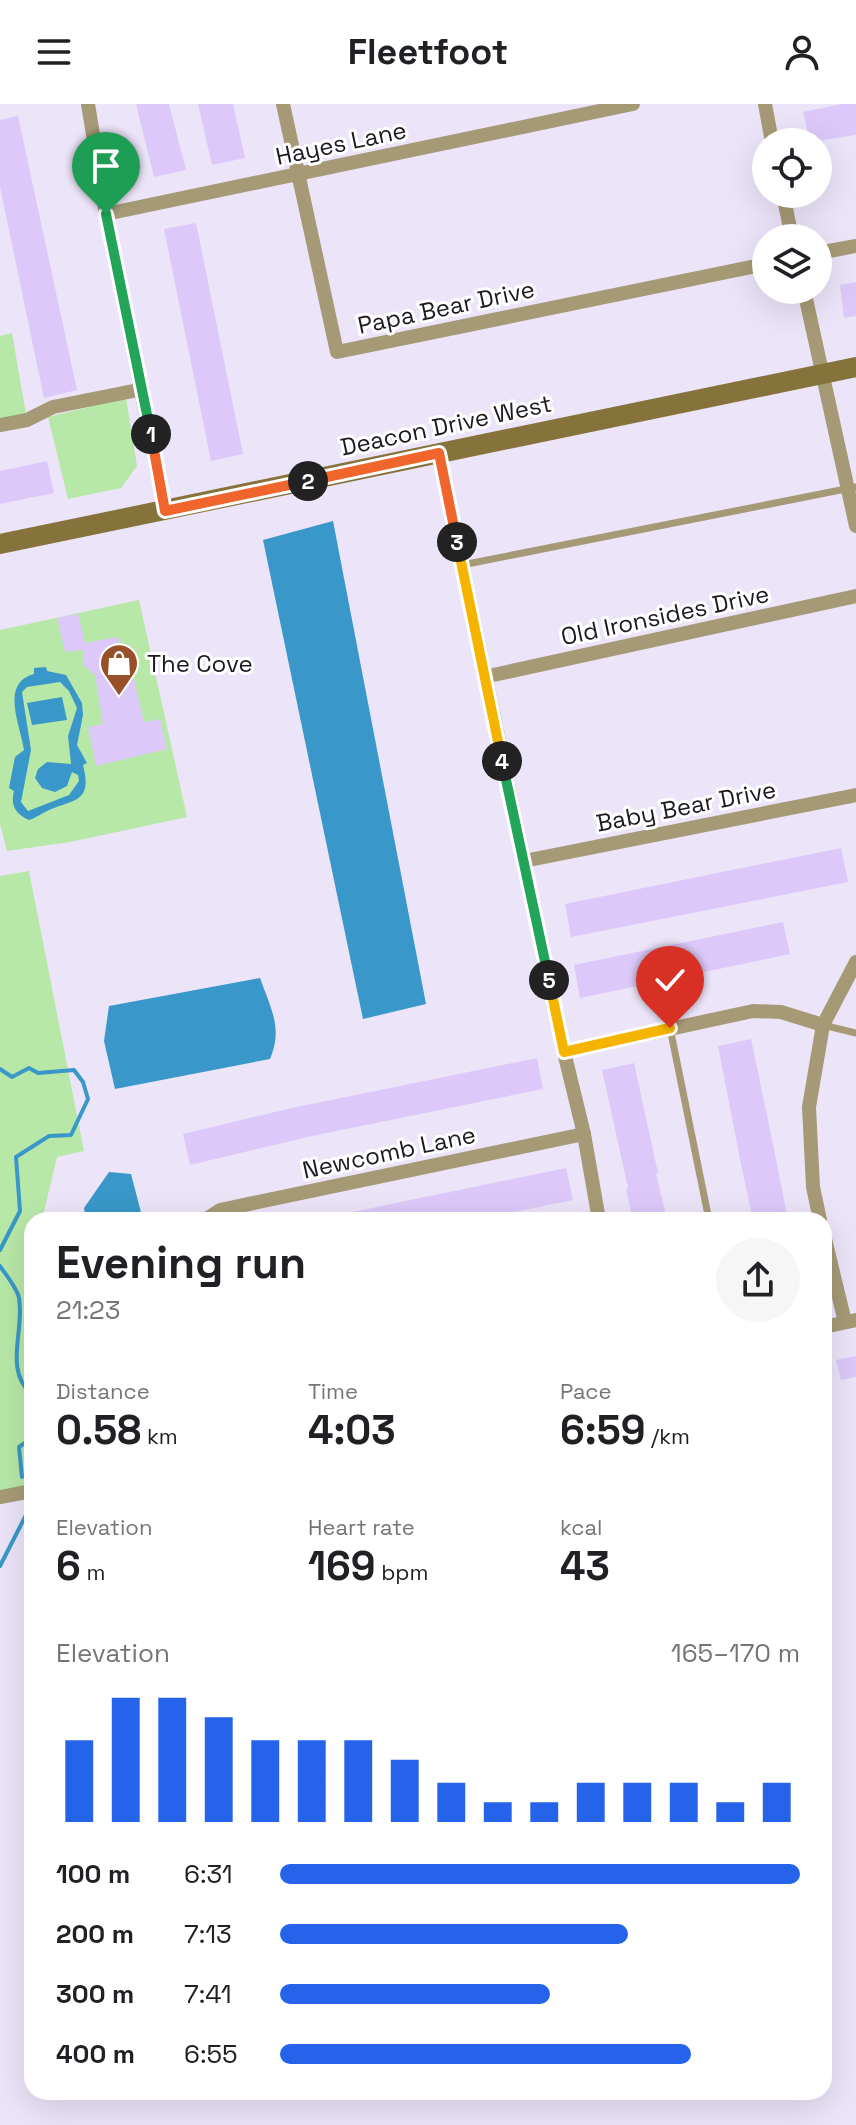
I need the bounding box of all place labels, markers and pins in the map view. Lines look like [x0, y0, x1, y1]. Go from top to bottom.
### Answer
pin [72, 132, 140, 214]
pin: 1 [131, 414, 171, 454]
pin: 2 [288, 461, 328, 501]
pin: 3 [437, 522, 477, 562]
shop icon: The Cove [98, 642, 140, 697]
place label: The Cove [147, 648, 253, 679]
pin: 4 [482, 741, 522, 781]
pin [636, 946, 704, 1028]
pin: 5 [529, 960, 569, 1000]

